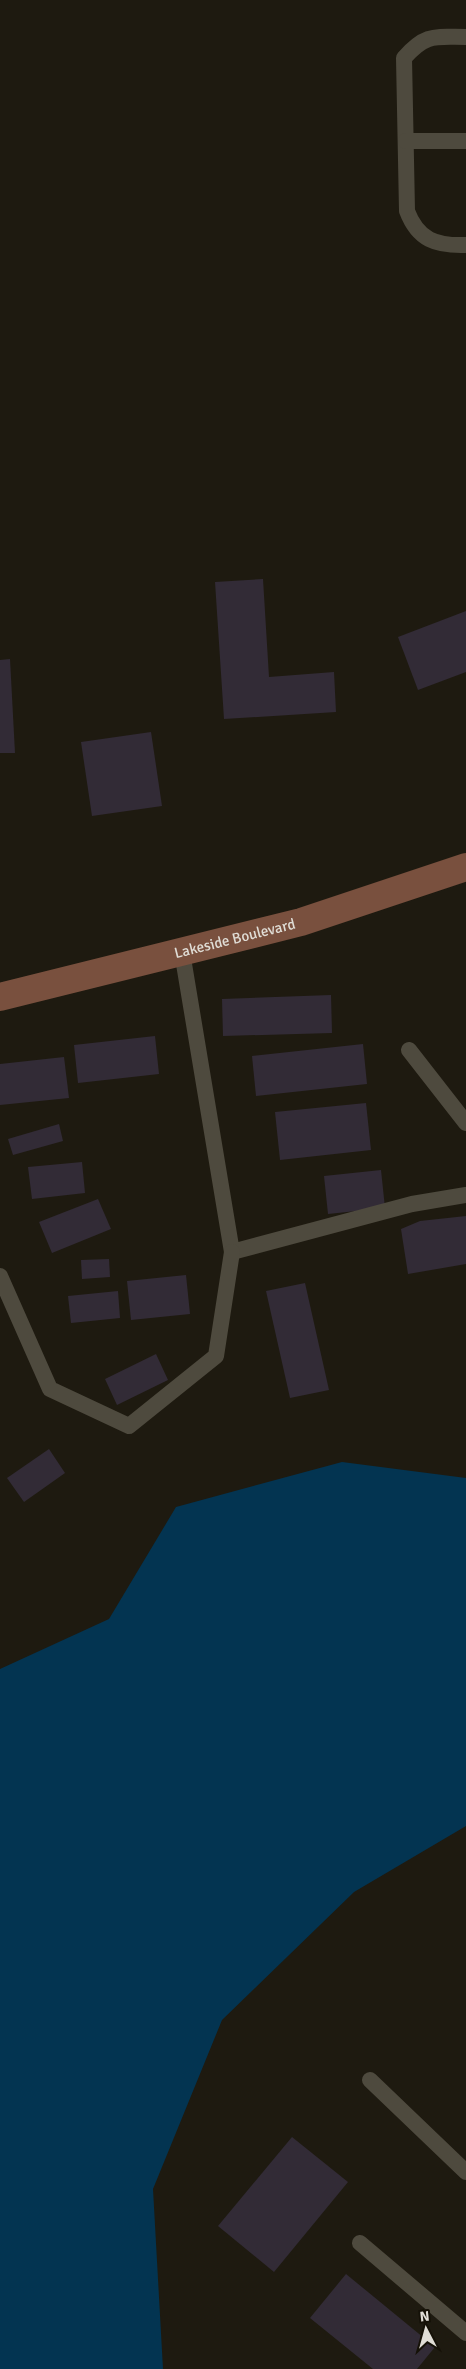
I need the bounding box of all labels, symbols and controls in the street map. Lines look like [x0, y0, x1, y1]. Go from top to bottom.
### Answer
street label: Lakeside Boulevard [172, 915, 297, 962]
north arrow [401, 2304, 451, 2354]
text: N [419, 2308, 430, 2326]

